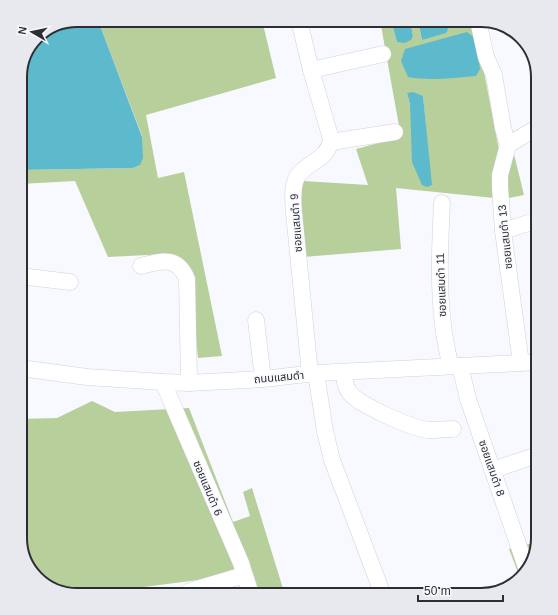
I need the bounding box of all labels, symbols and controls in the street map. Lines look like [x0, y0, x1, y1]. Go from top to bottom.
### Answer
north arrow [12, 12, 52, 52]
text: N [16, 26, 29, 35]
street label: ซอยแสมดำ 9 [288, 193, 304, 253]
street label: ซอยแสมดำ 13 [496, 204, 514, 270]
street label: ซอยแสมดำ 11 [434, 253, 448, 317]
street label: ถนนแสมดำ [253, 369, 305, 385]
street label: ซอยแสมดำ 8 [477, 438, 507, 498]
street label: ซอยแสมดำ 6 [191, 459, 225, 517]
scale bar [418, 577, 503, 603]
text: 50 m [424, 584, 451, 598]

